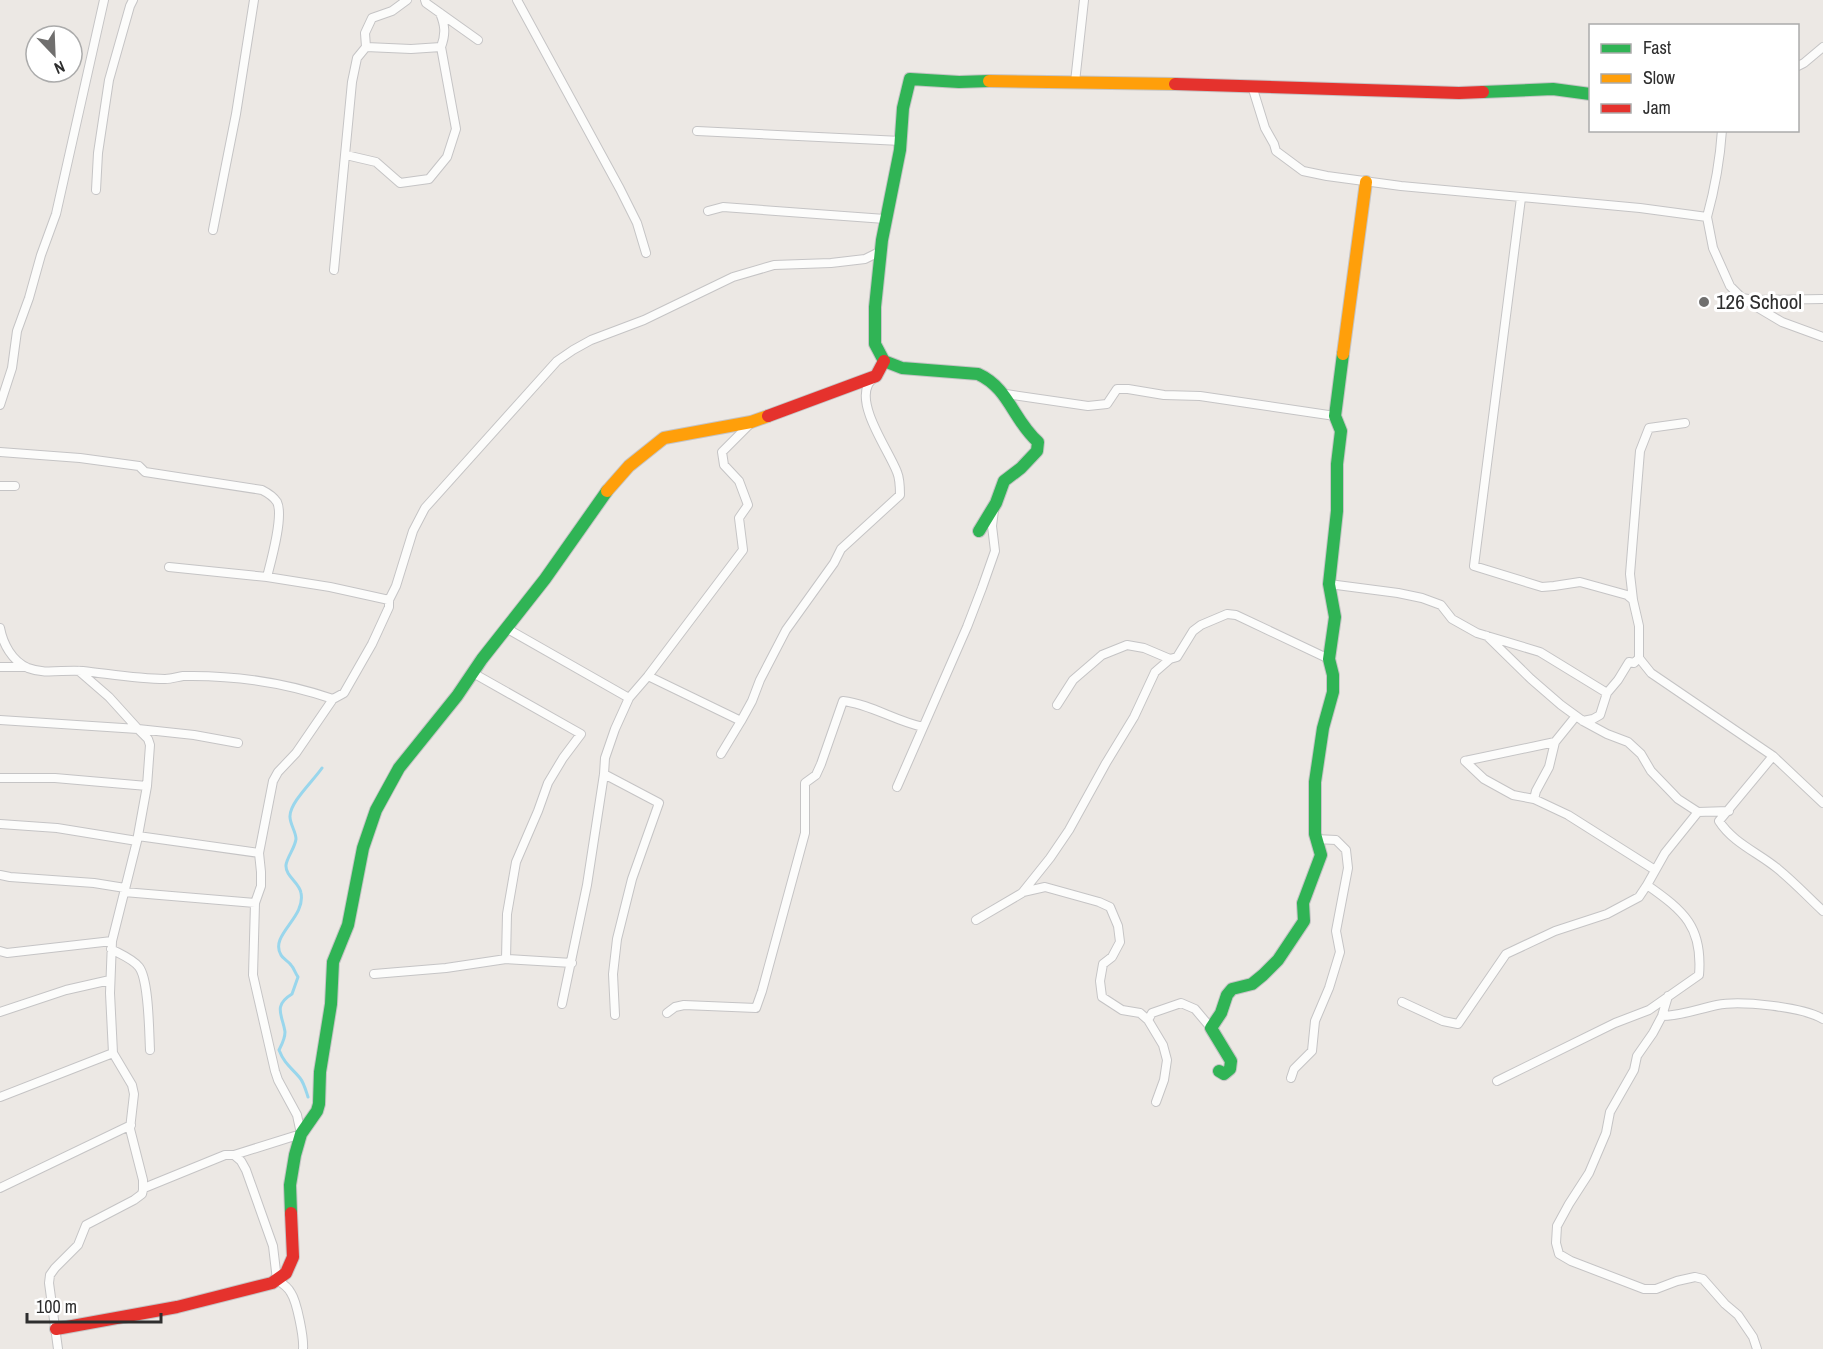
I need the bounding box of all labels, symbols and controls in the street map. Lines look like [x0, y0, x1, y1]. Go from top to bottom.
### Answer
north arrow [24, 24, 84, 84]
legend [1589, 24, 1799, 132]
text: Fast [1643, 35, 1671, 60]
text: N [51, 56, 69, 80]
text: Slow [1643, 65, 1675, 90]
text: Jam [1643, 95, 1671, 120]
place label: 126 School [1716, 287, 1802, 316]
marker: 126 School [1697, 295, 1711, 309]
scale bar [27, 1286, 160, 1324]
text: 100 m [36, 1294, 77, 1319]

